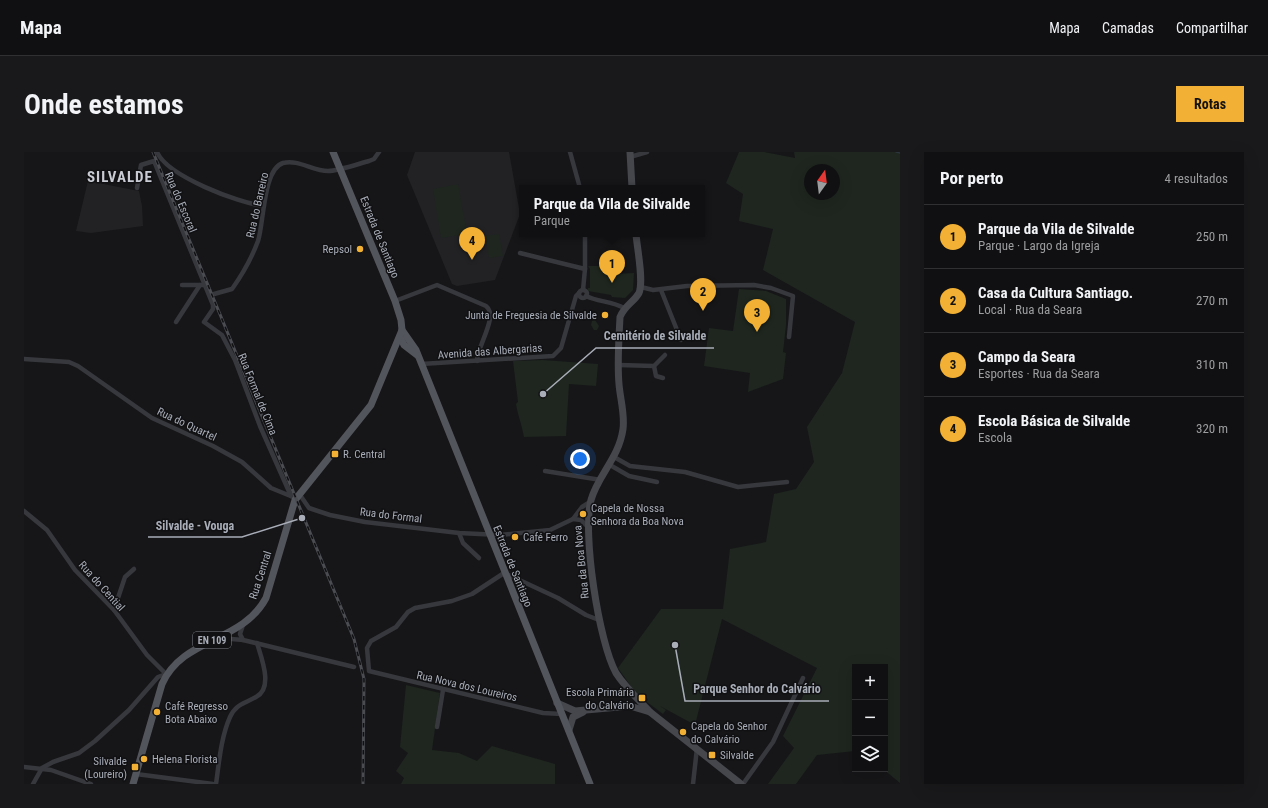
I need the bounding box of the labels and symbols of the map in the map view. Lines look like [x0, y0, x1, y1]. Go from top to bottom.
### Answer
north arrow [804, 164, 840, 200]
district label: SILVALDE [87, 168, 153, 186]
street label: Rua do Escoral [162, 170, 199, 234]
street label: Rua do Barreiro [244, 171, 271, 239]
street label: Estrada de Santiago [357, 194, 402, 280]
pin: 4 [459, 227, 485, 260]
place label: Repsol [323, 243, 352, 256]
marker: Repsol [355, 244, 365, 254]
pin: 1 [599, 250, 625, 283]
pin: 2 [690, 278, 716, 311]
pin: 3 [744, 299, 770, 332]
place label: Junta de Freguesia de Silvalde [465, 309, 597, 322]
marker: Junta de Freguesia de Silvalde [600, 310, 610, 320]
callout: Cemitério de Silvalde [596, 324, 714, 348]
text: Cemitério de Silvalde [604, 329, 706, 343]
street label: Avenida das Albergarias [437, 341, 543, 362]
street label: Rua Formal de Cima [235, 351, 280, 437]
street label: Rua do Quartel [155, 405, 219, 444]
place label: R. Central [343, 448, 385, 461]
marker: R. Central [330, 449, 340, 459]
your location [570, 449, 590, 469]
place label: Capela de Nossa Senhora da Boa Nova [591, 502, 684, 528]
street label: Rua do Formal [359, 505, 423, 526]
marker: Capela de Nossa Senhora da Boa Nova [578, 509, 588, 519]
callout: Silvalde - Vouga [148, 513, 242, 537]
text: Silvalde - Vouga [156, 519, 234, 533]
street label: Estrada de Santiago [490, 523, 535, 609]
street label: Rua da Boa Nova [571, 525, 592, 599]
place label: Café Ferro [523, 531, 568, 544]
marker: Café Ferro [510, 532, 520, 542]
street label: Rua Central [247, 549, 274, 601]
street label: Rua do Cential [76, 559, 127, 614]
road number: EN 109 [193, 632, 231, 648]
street label: Rua Nova dos Loureiros [415, 669, 518, 704]
callout: Parque Senhor do Calvário [685, 677, 829, 701]
text: Parque Senhor do Calvário [693, 682, 821, 696]
place label: Escola Primária do Calvário [566, 686, 634, 712]
marker: Escola Primária do Calvário [637, 693, 647, 703]
place label: Café Regresso Bota Abaixo [165, 700, 228, 726]
marker: Café Regresso Bota Abaixo [152, 707, 162, 717]
place label: Capela do Senhor do Calvário [691, 720, 768, 746]
marker: Capela do Senhor do Calvário [678, 727, 688, 737]
place label: Silvalde [720, 749, 754, 762]
marker: Silvalde [707, 750, 717, 760]
place label: Helena Florista [152, 753, 218, 766]
marker: Helena Florista [139, 754, 149, 764]
place label: Silvalde (Loureiro) [84, 755, 127, 781]
marker: Silvalde (Loureiro) [130, 762, 140, 772]

